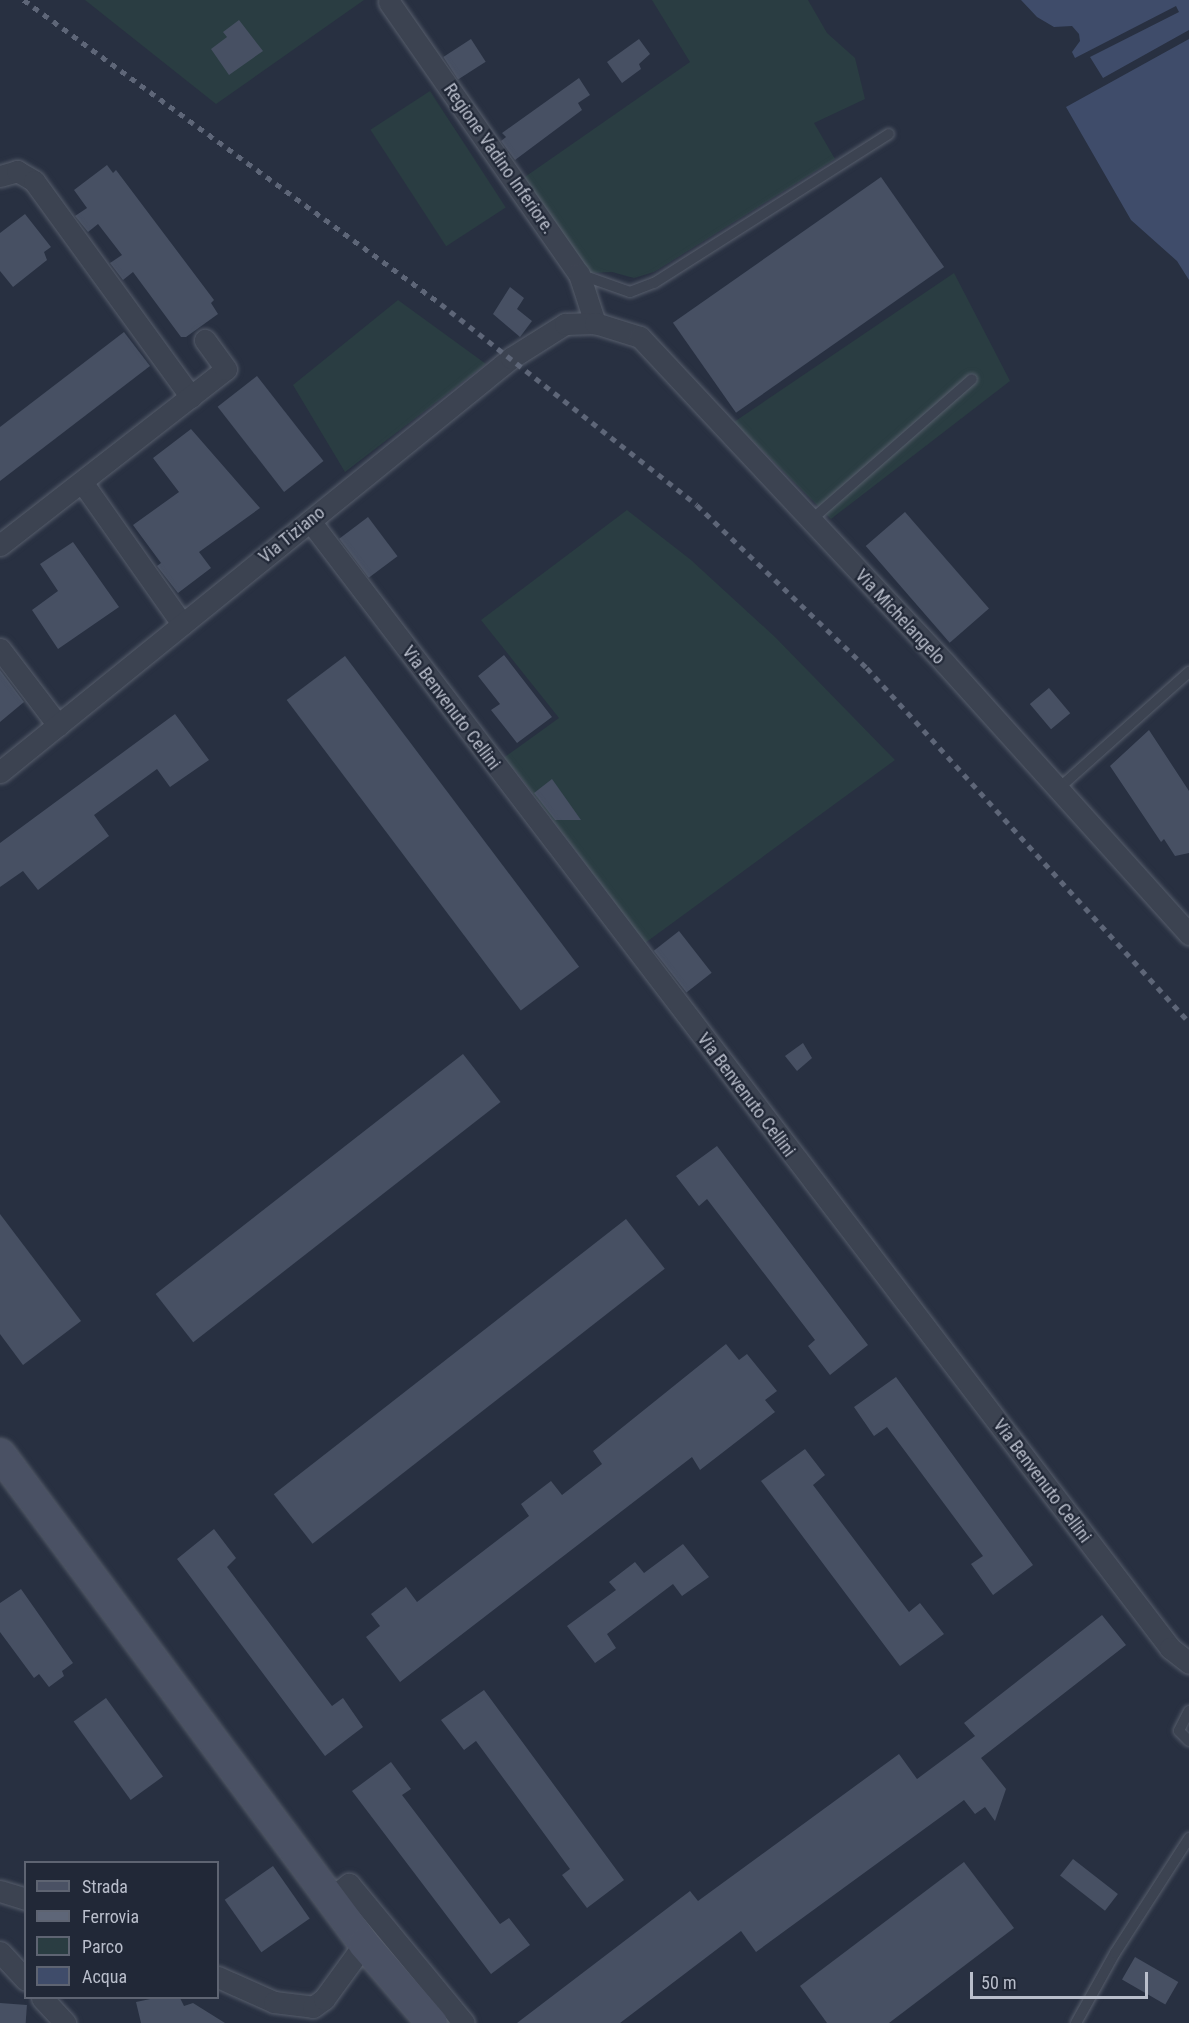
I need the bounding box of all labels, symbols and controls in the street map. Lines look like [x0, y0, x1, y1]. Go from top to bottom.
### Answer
street label: Regione Vadino Inferiore. [439, 80, 559, 238]
street label: Via Tiziano [255, 502, 329, 568]
street label: Via Michelangelo [850, 565, 950, 669]
street label: Via Benvenuto Cellini [397, 642, 505, 774]
street label: Via Benvenuto Cellini [692, 1029, 800, 1161]
street label: Via Benvenuto Cellini [988, 1415, 1096, 1547]
legend [24, 1861, 219, 1999]
text: Strada [82, 1876, 128, 1897]
text: Ferrovia [82, 1906, 139, 1927]
text: Parco [82, 1936, 123, 1957]
scale bar [973, 1960, 1152, 1998]
text: Acqua [82, 1966, 127, 1987]
text: 50 m [981, 1972, 1016, 1993]

